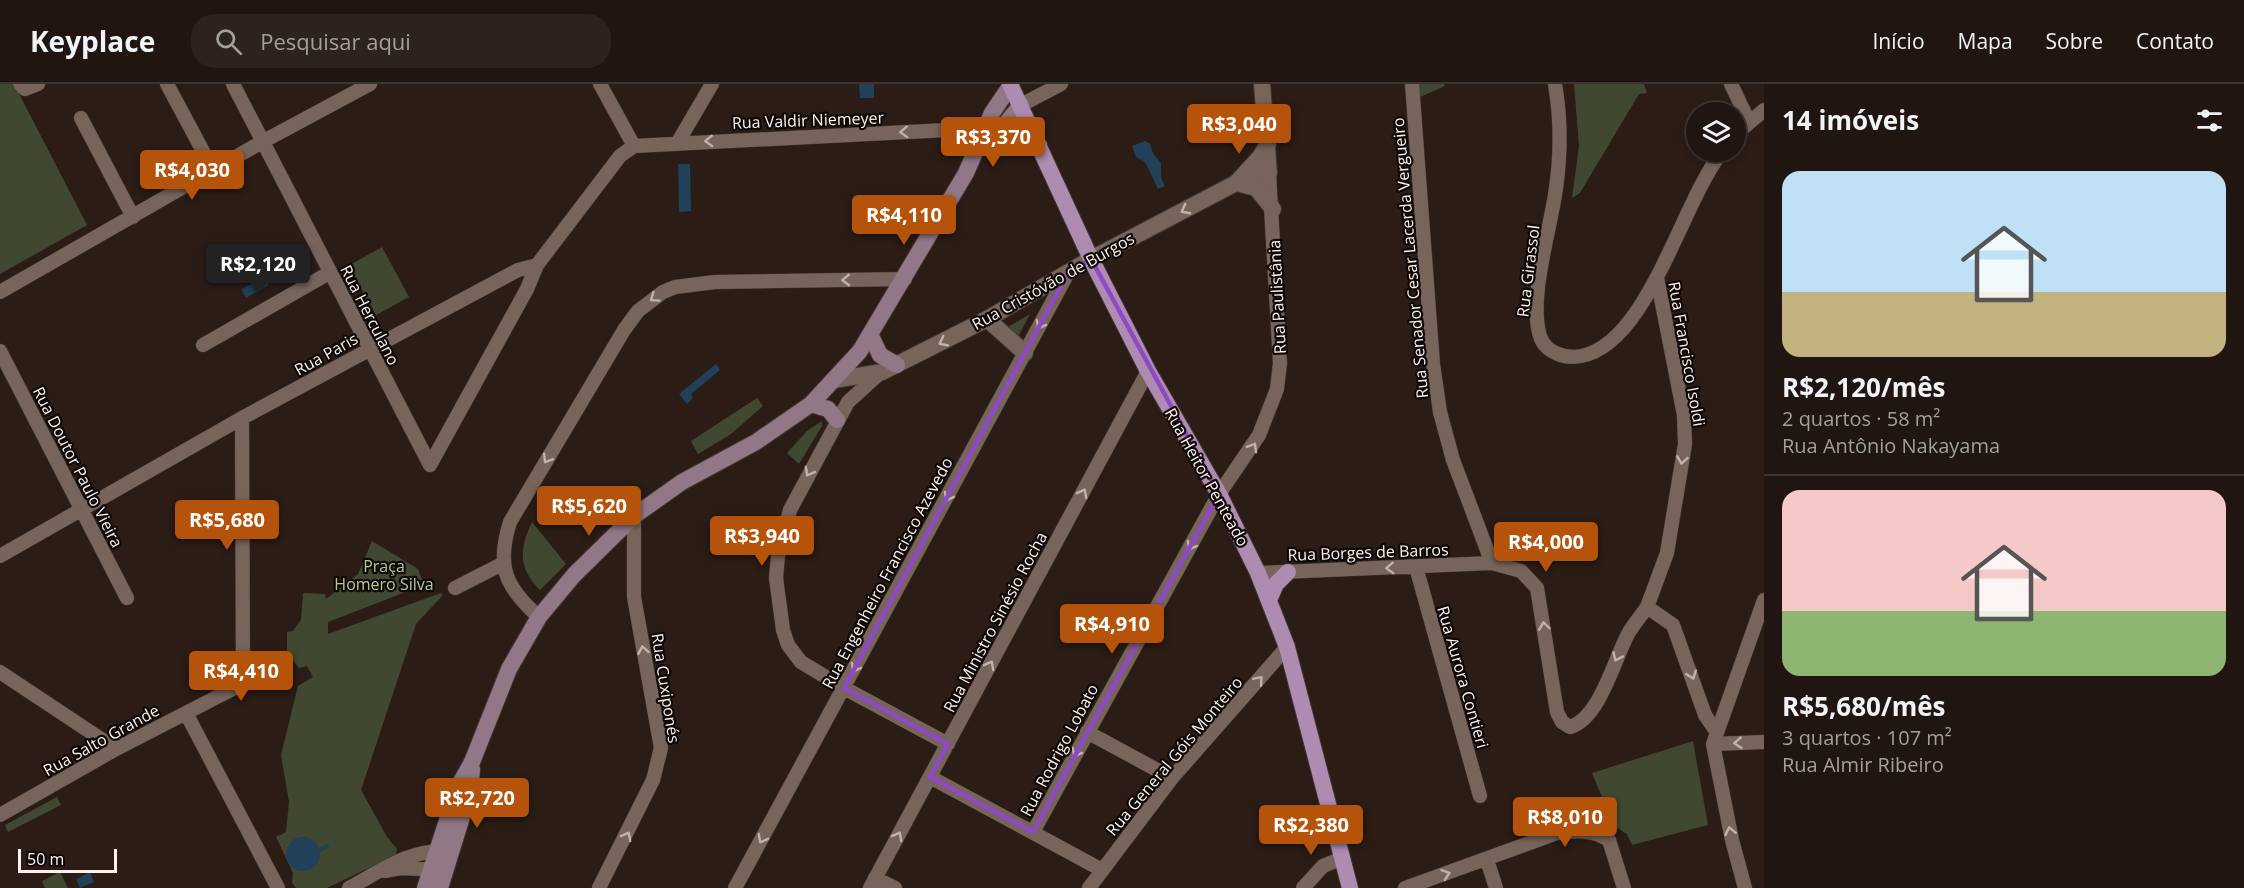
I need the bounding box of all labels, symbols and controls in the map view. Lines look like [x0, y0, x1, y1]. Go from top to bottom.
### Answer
search box [191, 14, 611, 68]
text: Keyplace [30, 22, 155, 60]
icon: search [212, 25, 245, 58]
text: Pesquisar aqui [260, 26, 411, 56]
text: Início [1872, 27, 1925, 55]
text: Mapa [1958, 27, 2013, 55]
text: Sobre [2046, 27, 2103, 55]
text: Contato [2136, 27, 2214, 55]
map controls [1686, 102, 1746, 162]
button: layers [1686, 102, 1746, 162]
text: 14 imóveis [1782, 102, 1919, 138]
pin: R$3,040 [1184, 104, 1294, 155]
icon: filters [2193, 104, 2226, 137]
street label: Rua Valdir Niemeyer [732, 106, 885, 134]
text: R$3,040 [1201, 110, 1277, 137]
pin: R$3,370 [938, 117, 1048, 168]
street label: Rua Senador Cesar Lacerda Vergueiro [1387, 117, 1433, 399]
text: R$3,370 [955, 123, 1031, 150]
one-way arrow [899, 126, 908, 139]
one-way arrow [704, 134, 713, 147]
pin: R$4,030 [137, 150, 247, 201]
text: R$4,030 [154, 156, 230, 183]
pin: R$4,110 [849, 195, 959, 246]
text: R$4,110 [866, 201, 942, 228]
one-way arrow [1180, 203, 1191, 214]
icon: home [1950, 210, 2058, 318]
street label: Rua Girassol [1511, 224, 1545, 318]
street label: Rua Cristóvão de Burgos [968, 227, 1138, 335]
street label: Rua Paulistânia [1263, 239, 1291, 355]
pin: R$2,120 [203, 244, 313, 295]
text: R$2,120 [220, 250, 296, 277]
street label: Rua Herculano [335, 261, 405, 369]
one-way arrow [842, 274, 851, 286]
street label: Rua Francisco Isoldi [1663, 280, 1711, 428]
one-way arrow [650, 291, 661, 302]
one-way arrow [1036, 319, 1047, 329]
street label: Rua Paris [290, 328, 362, 380]
one-way arrow [938, 334, 949, 346]
text: R$2,120/mês [1782, 369, 1945, 405]
street label: Rua Doutor Paulo Vieira [28, 383, 128, 551]
street label: Rua Heitor Penteado [1160, 404, 1254, 550]
text: 2 quartos · 58 m² [1782, 405, 1940, 432]
text: Rua Antônio Nakayama [1782, 432, 2000, 459]
one-way arrow [1245, 442, 1257, 453]
one-way arrow [542, 453, 554, 463]
street label: Rua Engenheiro Francisco Azevedo [816, 453, 958, 693]
one-way arrow [1677, 455, 1689, 464]
one-way arrow [805, 466, 816, 476]
pin: R$5,620 [534, 486, 644, 537]
one-way arrow [1076, 489, 1087, 499]
one-way arrow [944, 490, 955, 501]
text: R$5,620 [551, 492, 627, 519]
pin: R$5,680 [172, 500, 282, 551]
text: R$5,680 [189, 506, 265, 533]
pin: R$3,940 [707, 516, 817, 567]
text: R$3,940 [724, 522, 800, 549]
pin: R$4,000 [1491, 522, 1601, 573]
street label: Rua Ministro Sinésio Rocha [938, 528, 1052, 716]
text: R$4,000 [1508, 528, 1584, 555]
icon: home [1950, 529, 2058, 637]
street label: Rua Borges de Barros [1287, 538, 1449, 566]
one-way arrow [1187, 539, 1198, 550]
park label: Praça Homero Silva [334, 555, 434, 595]
one-way arrow [1386, 562, 1395, 575]
street label: Rua Aurora Contieri [1432, 603, 1494, 751]
pin: R$4,910 [1057, 604, 1167, 655]
text: R$4,910 [1074, 610, 1150, 637]
one-way arrow [1539, 622, 1551, 631]
street label: Rua Cuxiponés [646, 632, 686, 744]
one-way arrow [638, 645, 650, 655]
pin: R$4,410 [186, 651, 296, 702]
one-way arrow [1613, 651, 1625, 662]
text: R$4,410 [203, 657, 279, 684]
one-way arrow [983, 661, 994, 671]
one-way arrow [851, 662, 862, 672]
one-way arrow [1684, 669, 1697, 680]
street label: Rua General Góis Monteiro [1101, 672, 1247, 840]
one-way arrow [1252, 676, 1263, 687]
street label: Rua Rodrigo Lobato [1015, 680, 1103, 820]
text: R$5,680/mês [1782, 688, 1945, 724]
street label: Rua Salto Grande [39, 699, 163, 781]
text: 3 quartos · 107 m² [1782, 724, 1952, 751]
one-way arrow [1734, 736, 1743, 749]
one-way arrow [1072, 747, 1083, 757]
text: Rua Almir Ribeiro [1782, 751, 1944, 778]
pin: R$2,720 [422, 778, 532, 829]
text: R$2,720 [439, 784, 515, 811]
pin: R$8,010 [1510, 797, 1620, 848]
text: R$8,010 [1527, 803, 1603, 830]
pin: R$2,380 [1256, 805, 1366, 856]
text: R$2,380 [1273, 811, 1349, 838]
one-way arrow [1724, 827, 1737, 837]
one-way arrow [619, 832, 631, 843]
one-way arrow [891, 832, 902, 843]
one-way arrow [758, 833, 769, 844]
scale bar [18, 846, 117, 874]
text: 50 m [27, 848, 64, 870]
one-way arrow [1440, 869, 1451, 882]

